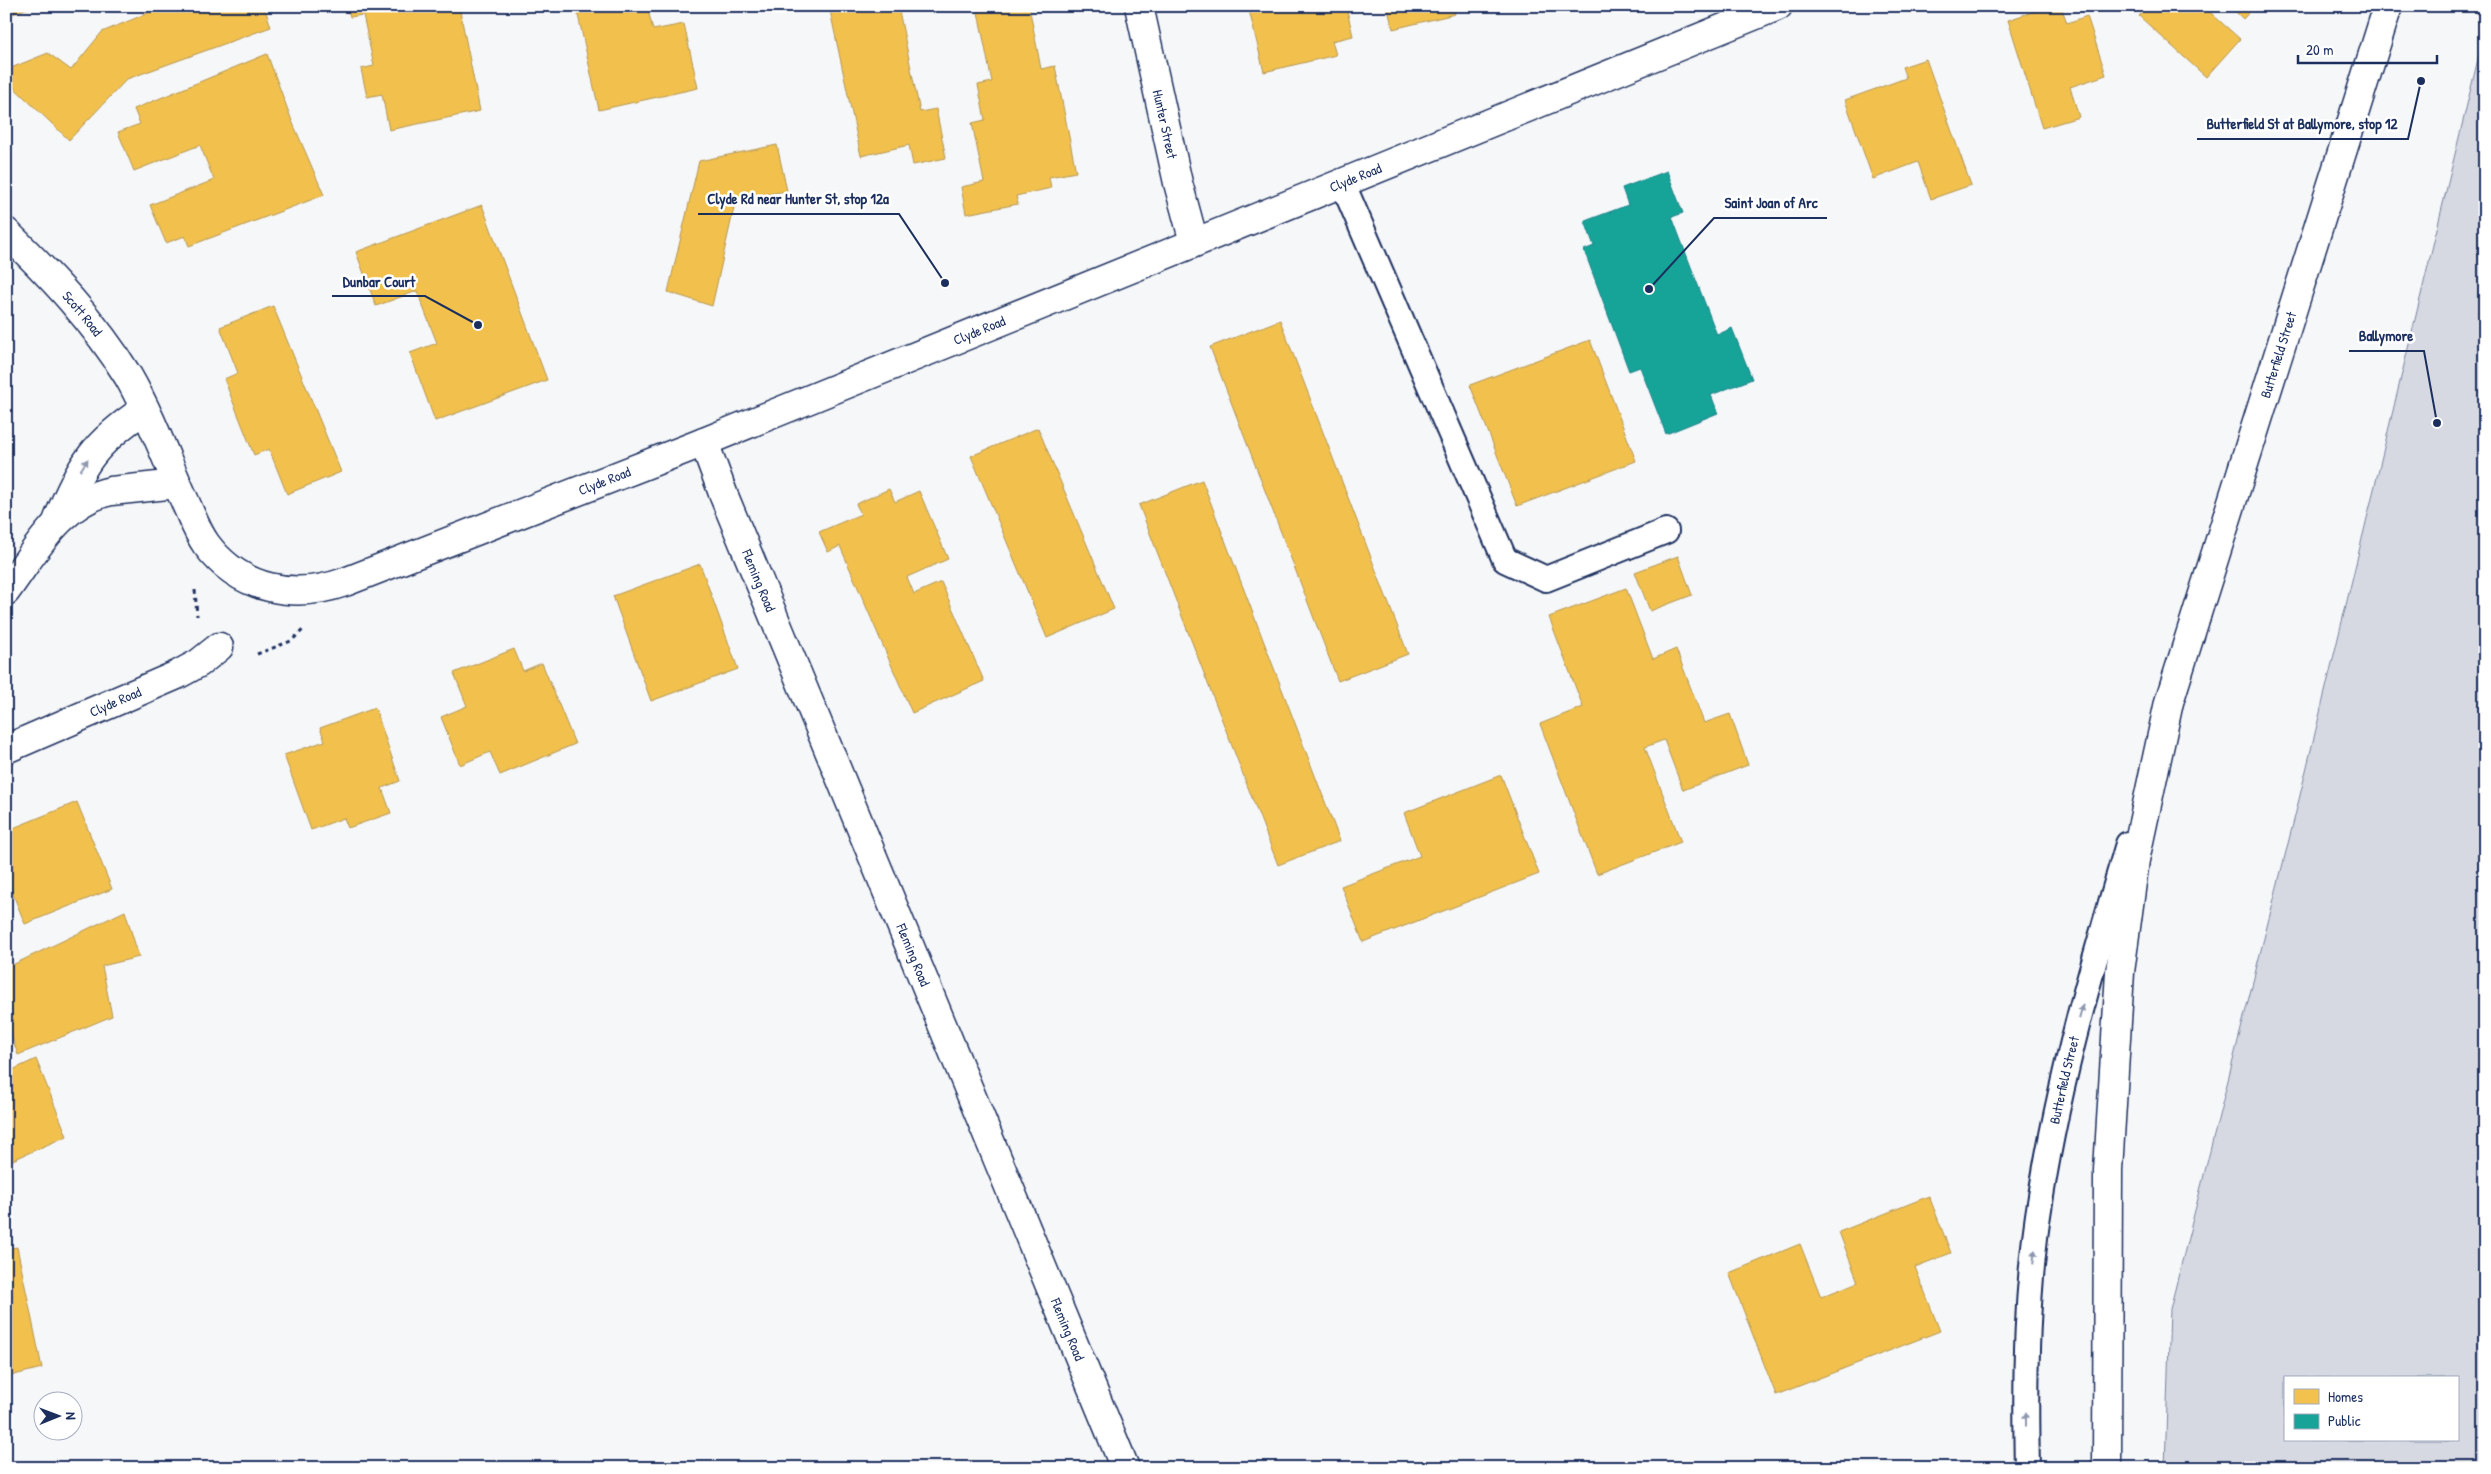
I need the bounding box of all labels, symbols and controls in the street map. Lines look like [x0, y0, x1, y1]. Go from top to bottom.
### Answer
scale bar [2298, 32, 2437, 64]
text: 20 m [2306, 39, 2333, 60]
street label: Hunter Street [1149, 88, 1182, 161]
callout: Butterfield St at Ballymore, stop 12 [2197, 109, 2408, 139]
text: Butterfield St at Ballymore, stop 12 [2207, 113, 2398, 135]
street label: Clyde Road [1326, 158, 1385, 196]
callout: Clyde Rd near Hunter St, stop 12a [698, 184, 899, 214]
text: Clyde Rd near Hunter St, stop 12a [707, 188, 889, 210]
callout: Saint Joan of Arc [1714, 188, 1827, 218]
text: Saint Joan of Arc [1724, 192, 1819, 213]
callout: Dunbar Court [332, 266, 425, 296]
text: Dunbar Court [343, 271, 416, 292]
street label: Scott Road [59, 287, 108, 340]
street label: Butterfield Street [2255, 309, 2300, 400]
street label: Clyde Road [950, 311, 1008, 349]
callout: Ballymore [2349, 321, 2424, 351]
text: Ballymore [2359, 325, 2413, 347]
one-way arrow [79, 459, 88, 472]
street label: Clyde Road [575, 461, 634, 499]
street label: Fleming Road [738, 545, 781, 615]
street label: Clyde Road [86, 682, 144, 721]
street label: Fleming Road [892, 920, 935, 989]
one-way arrow [2077, 1004, 2085, 1019]
street label: Butterfield Street [2044, 1034, 2083, 1126]
one-way arrow [2030, 1248, 2038, 1264]
street label: Fleming Road [1046, 1294, 1090, 1364]
legend [2284, 1376, 2458, 1442]
text: Homes [2328, 1386, 2363, 1407]
north arrow [32, 1392, 82, 1442]
text: Public [2328, 1410, 2361, 1431]
one-way arrow [2022, 1411, 2030, 1427]
text: N [62, 1412, 81, 1420]

